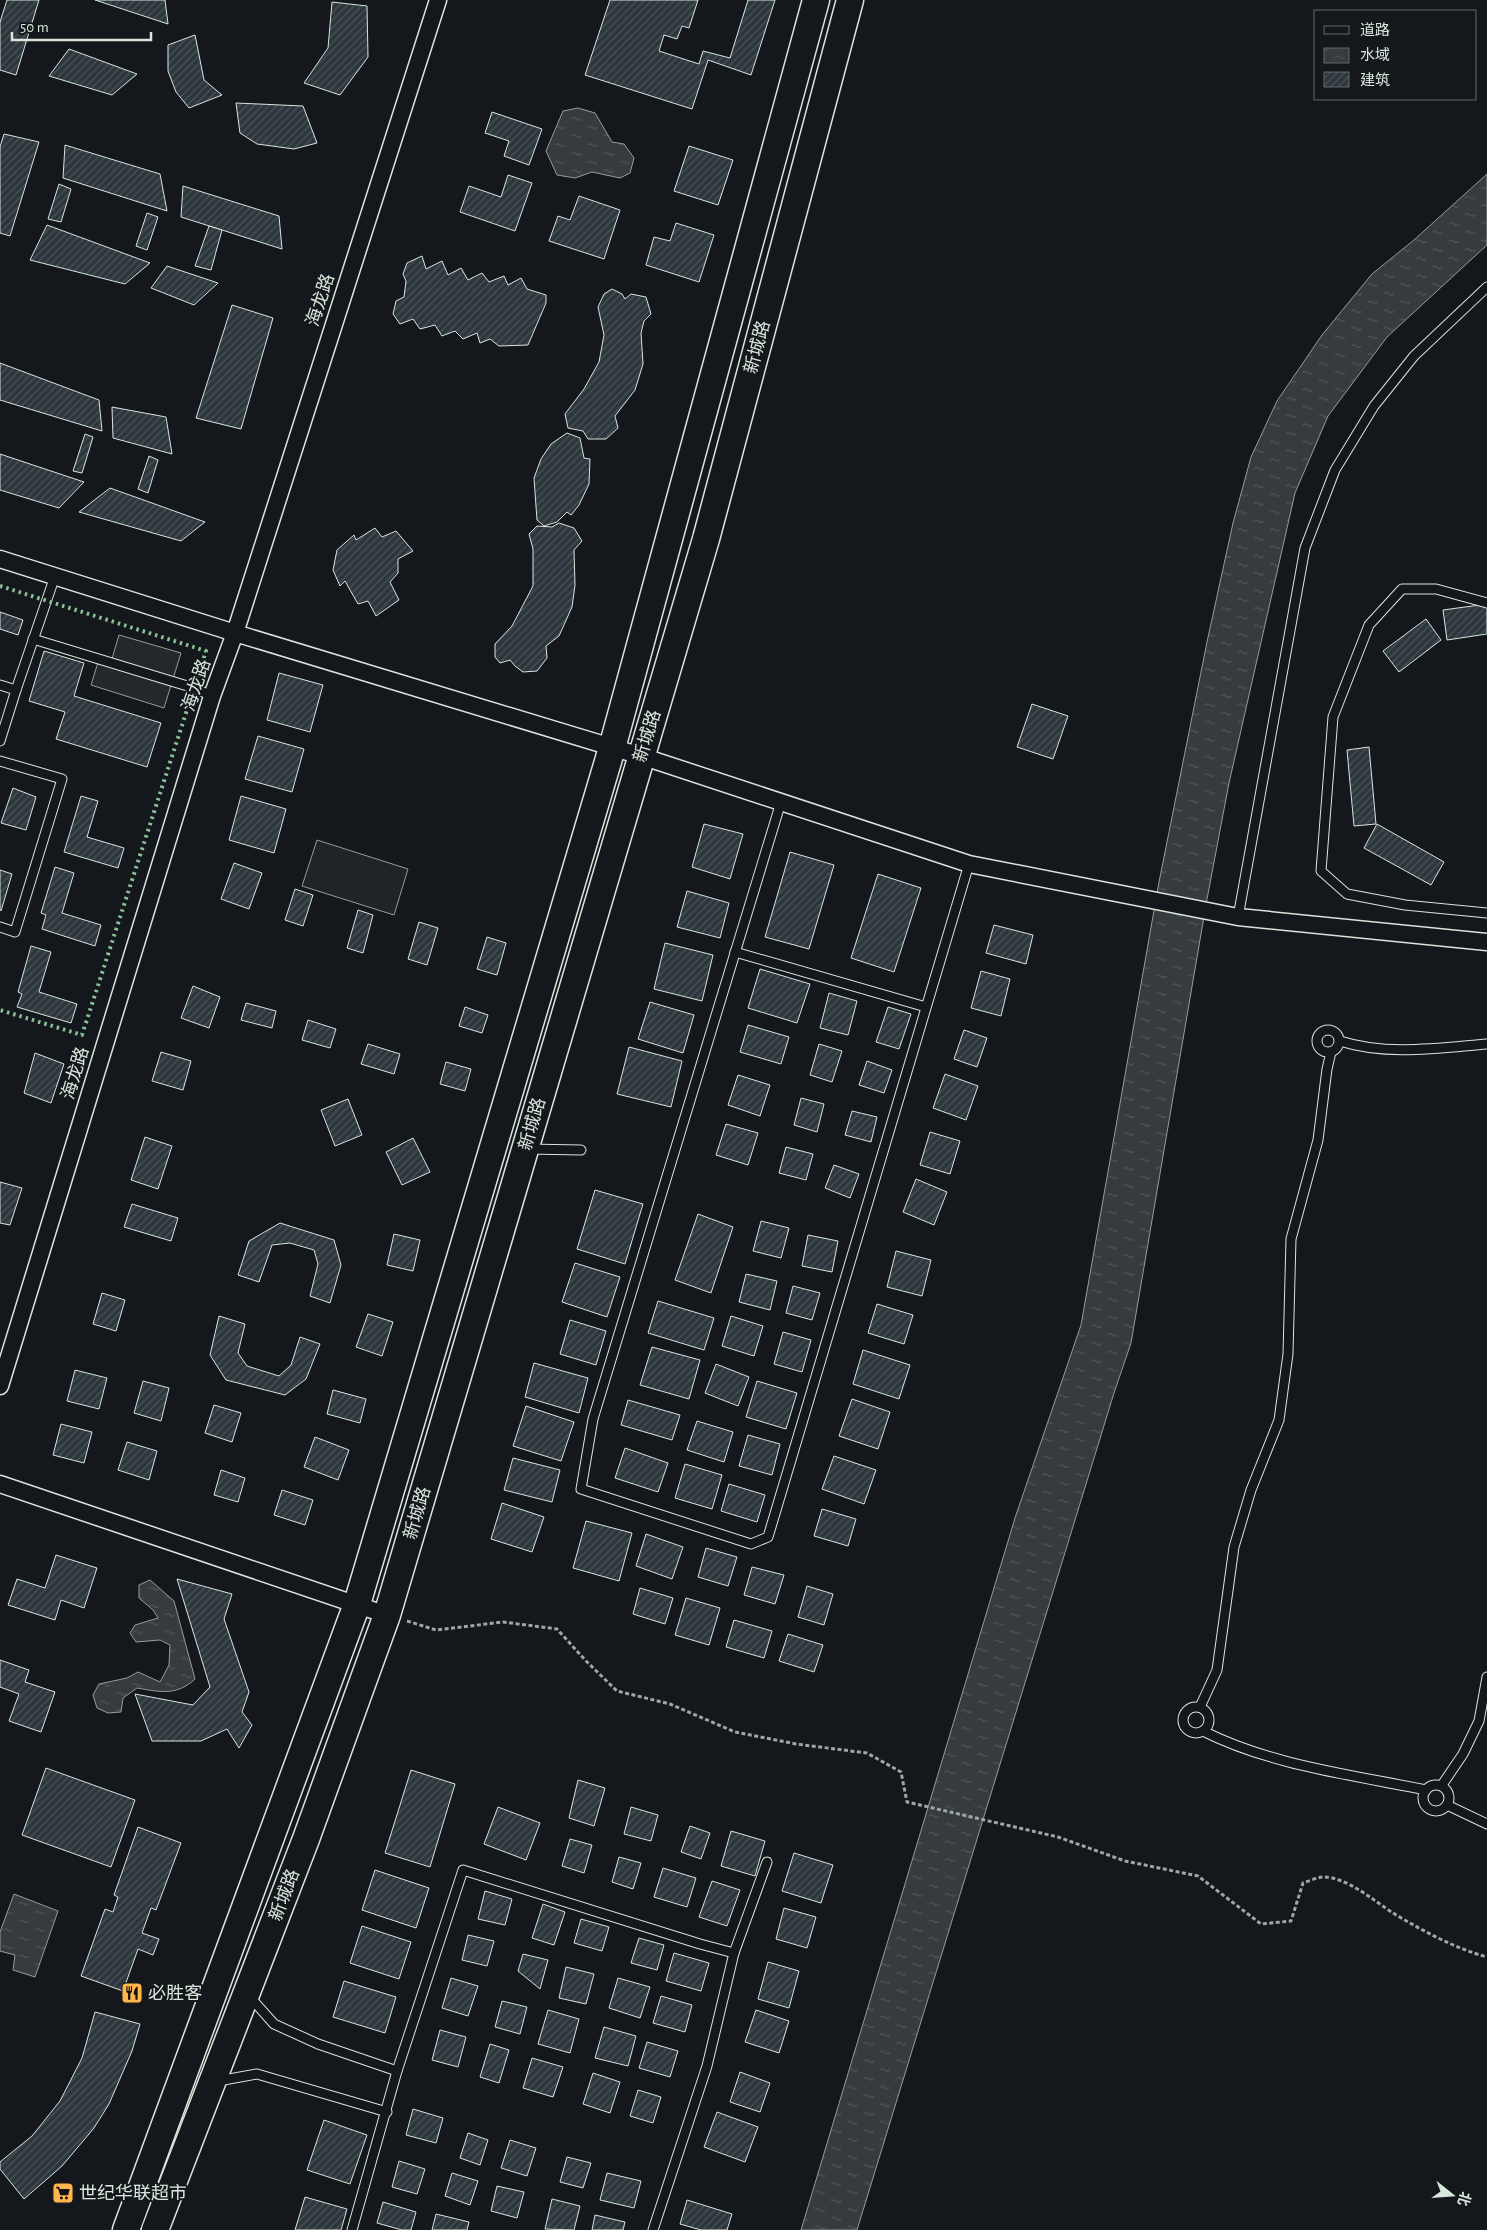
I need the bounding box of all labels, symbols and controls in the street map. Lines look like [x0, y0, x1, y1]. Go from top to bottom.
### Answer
scale bar [12, 10, 151, 42]
legend [1314, 10, 1477, 100]
text: 50 m [20, 20, 49, 35]
text: 道路 [1360, 22, 1390, 38]
text: 水域 [1360, 47, 1390, 63]
text: 建筑 [1360, 72, 1390, 88]
street label: 海龙路 [302, 271, 338, 329]
street label: 新城路 [740, 318, 774, 376]
street label: 海龙路 [178, 656, 214, 714]
street label: 新城路 [630, 707, 664, 765]
street label: 海龙路 [58, 1044, 92, 1102]
street label: 新城路 [515, 1095, 549, 1153]
street label: 新城路 [400, 1484, 434, 1542]
street label: 新城路 [265, 1866, 303, 1924]
restaurant icon: 必胜客 [120, 1981, 144, 2005]
place label: 必胜客 [148, 1983, 202, 2003]
north arrow [1427, 2170, 1477, 2220]
supermarket icon: 世纪华联超市 [51, 2181, 75, 2205]
place label: 世纪华联超市 [79, 2183, 187, 2203]
text: 北 [1455, 2190, 1473, 2208]

